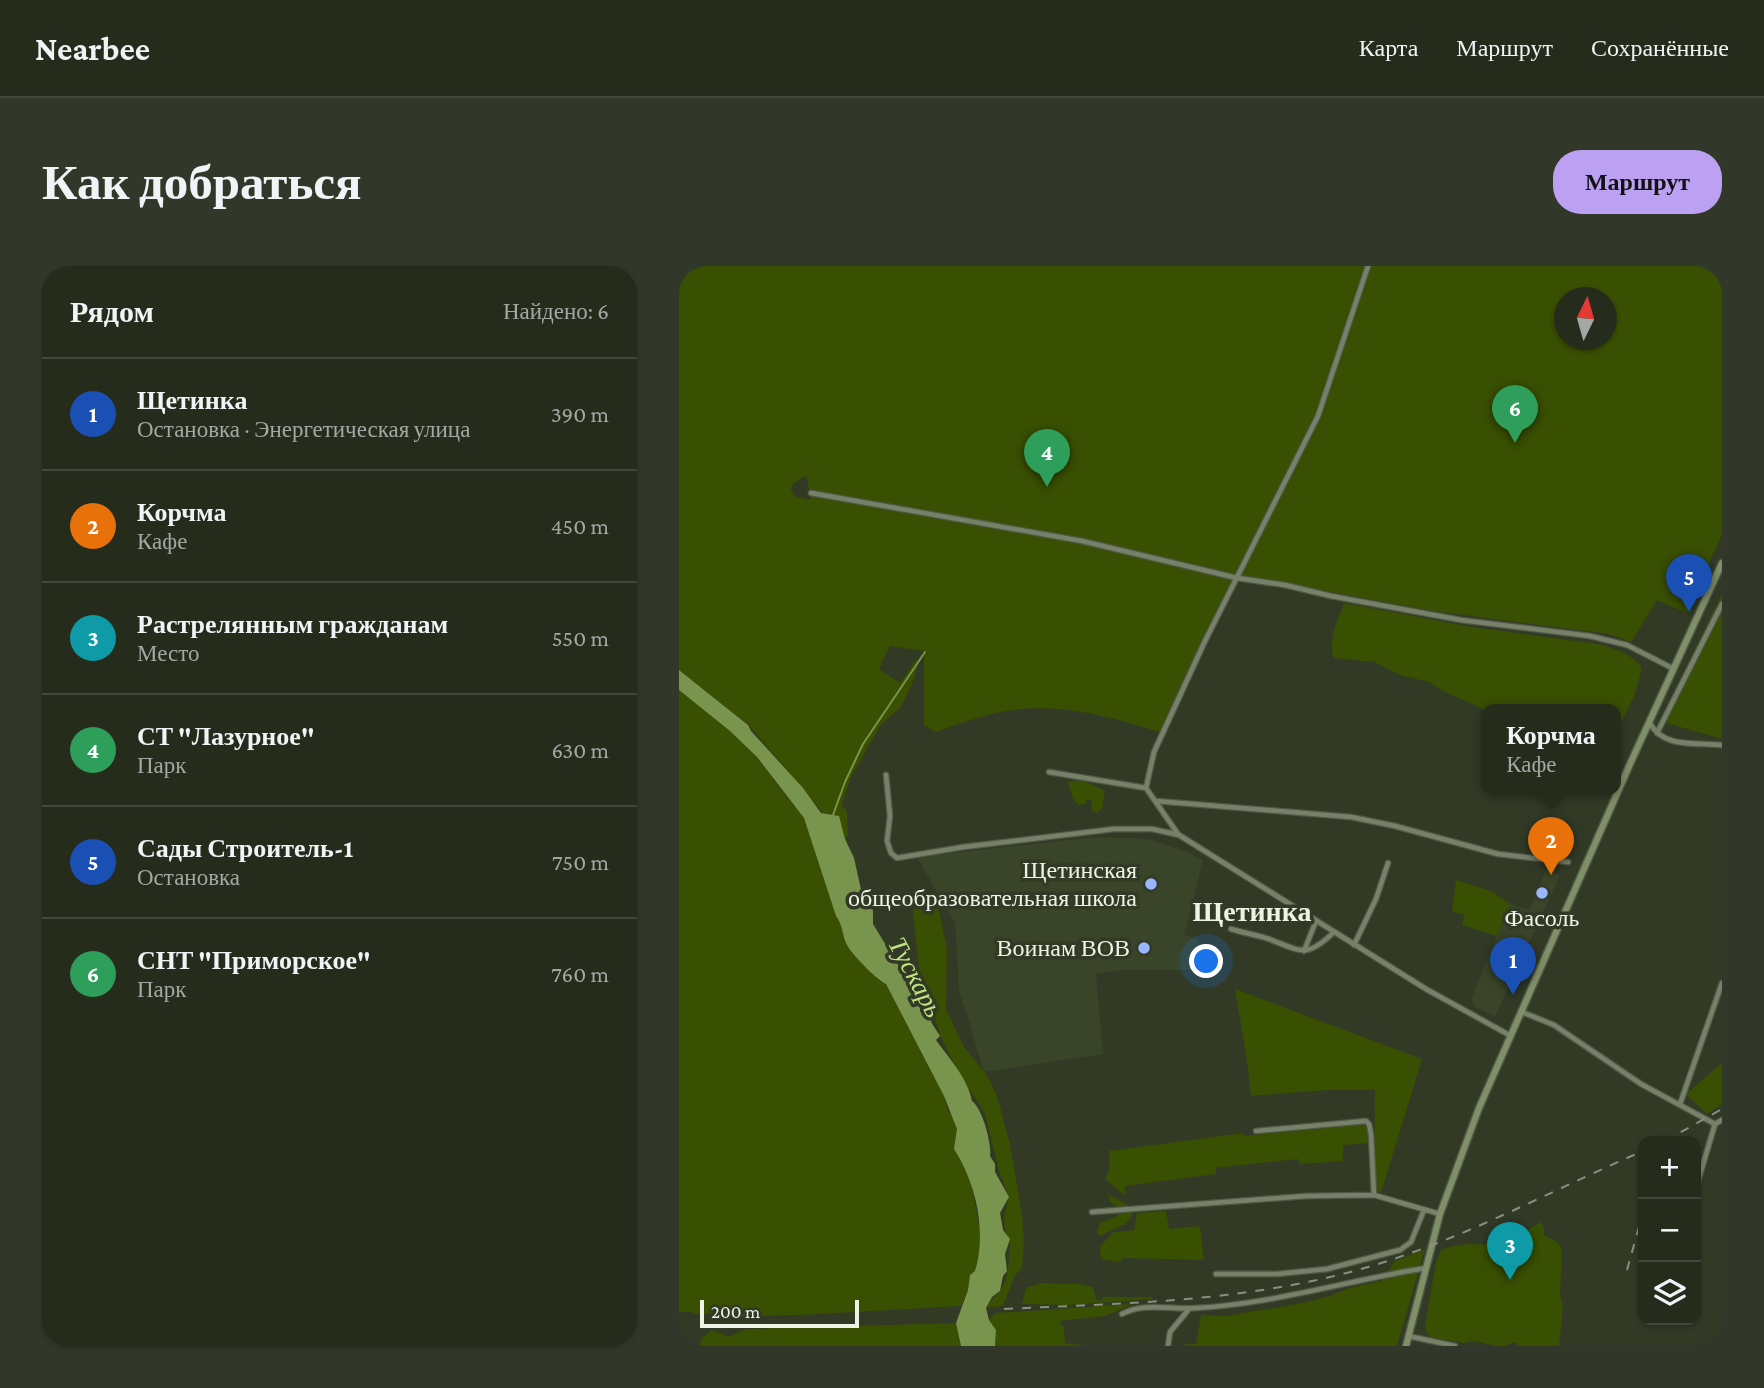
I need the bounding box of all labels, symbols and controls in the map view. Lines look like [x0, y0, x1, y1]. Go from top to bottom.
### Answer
text: Nearbee [35, 30, 150, 67]
text: Карта [1359, 34, 1418, 61]
text: Маршрут [1456, 34, 1553, 61]
text: Сохранённые [1591, 34, 1729, 61]
button: Маршрут [1553, 150, 1722, 214]
text: Как добраться [42, 155, 362, 210]
north arrow [1554, 287, 1617, 350]
text: Рядом [70, 295, 154, 328]
text: Найдено: 6 [503, 298, 609, 324]
pin: 6 [1492, 385, 1538, 443]
text: Щетинка [137, 386, 247, 415]
text: 1 [89, 401, 97, 427]
text: 390 m [551, 401, 609, 427]
text: Остановка · Энергетическая улица [137, 416, 470, 442]
pin: 4 [1024, 429, 1070, 487]
text: Корчма [137, 498, 227, 527]
text: 2 [87, 513, 99, 539]
text: 450 m [551, 513, 609, 539]
text: Кафе [137, 528, 187, 554]
pin: 5 [1666, 554, 1712, 612]
text: Растрелянным гражданам [137, 610, 448, 639]
text: 3 [87, 625, 99, 651]
text: 550 m [552, 625, 609, 651]
text: Место [137, 640, 199, 666]
popup [1481, 704, 1621, 795]
text: Корчма [1506, 721, 1596, 750]
text: СТ "Лазурное" [137, 722, 314, 751]
text: 4 [87, 737, 99, 763]
text: 630 m [551, 737, 609, 763]
text: Кафе [1506, 751, 1557, 777]
text: Парк [137, 752, 187, 778]
pin: 2 [1528, 817, 1574, 875]
text: Сады Строитель-1 [137, 834, 353, 863]
text: 5 [87, 849, 99, 875]
text: 750 m [552, 849, 609, 875]
place label: Щетинская общеобразовательная школа [848, 856, 1137, 911]
text: Остановка [137, 864, 240, 890]
marker: Щетинская общеобразовательная школа [1143, 876, 1159, 892]
marker: Фасоль [1534, 885, 1550, 901]
district label: Щетинка [1193, 896, 1311, 927]
place label: Фасоль [1505, 904, 1579, 931]
water label: Тускарь [883, 932, 949, 1022]
place label: Воинам ВОВ [997, 934, 1130, 961]
pin: 1 [1490, 937, 1536, 995]
marker: Воинам ВОВ [1136, 940, 1152, 956]
your location [1189, 944, 1223, 978]
text: СНТ "Приморское" [137, 946, 371, 975]
text: 6 [87, 961, 99, 987]
text: 760 m [551, 961, 609, 987]
text: Парк [137, 976, 187, 1002]
map controls [1638, 1136, 1701, 1325]
button: + [1638, 1136, 1701, 1199]
button: − [1638, 1199, 1701, 1262]
pin: 3 [1487, 1222, 1533, 1280]
button: layers [1638, 1262, 1701, 1325]
scale bar [700, 1297, 859, 1329]
text: 200 m [711, 1301, 760, 1322]

